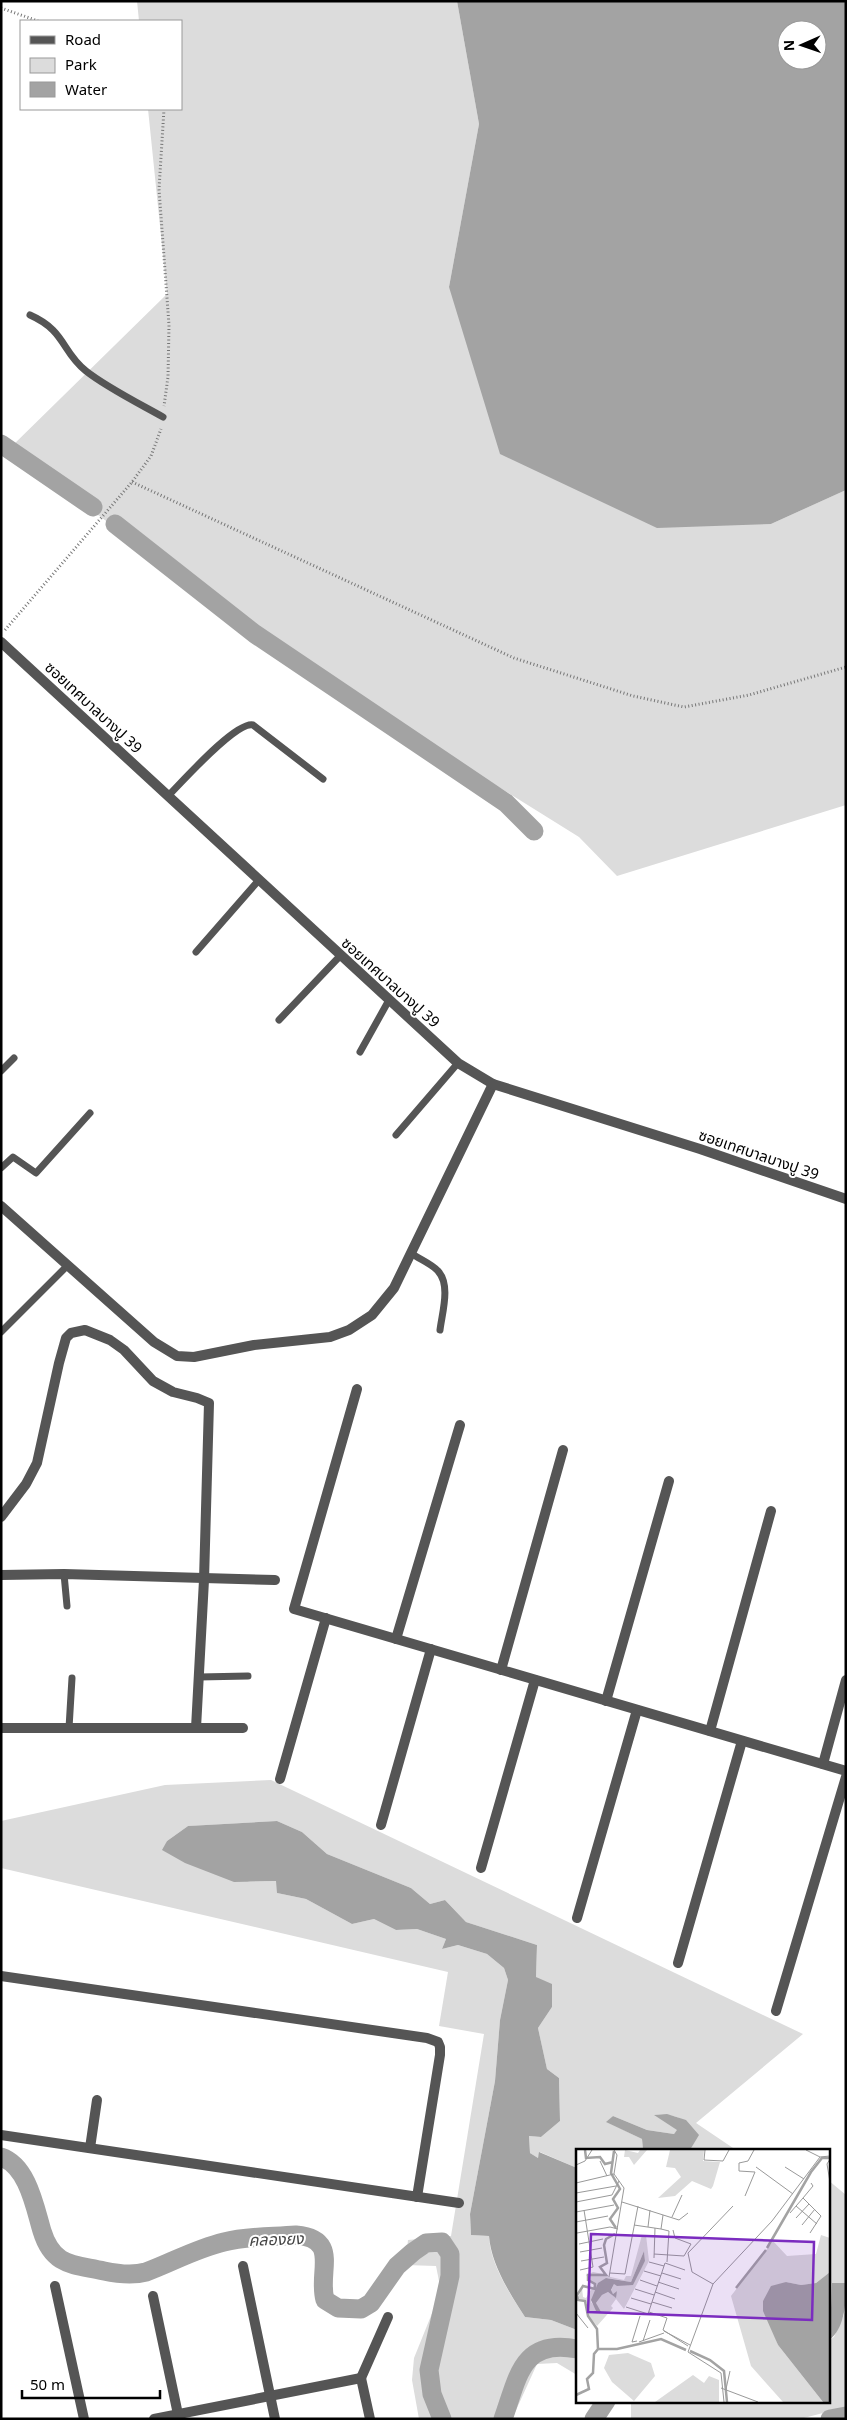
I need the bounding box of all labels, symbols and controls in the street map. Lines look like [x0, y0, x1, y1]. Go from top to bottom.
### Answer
legend [20, 20, 182, 110]
north arrow [777, 20, 827, 70]
text: Road [65, 29, 101, 49]
text: N [779, 39, 798, 51]
text: Park [65, 54, 97, 74]
text: Water [65, 79, 107, 99]
street label: ซอยเทศบาลบางปู 39 [41, 657, 147, 757]
street label: ซอยเทศบาลบางปู 39 [338, 932, 444, 1032]
street label: ซอยเทศบาลบางปู 39 [696, 1124, 822, 1184]
inset map [576, 2149, 830, 2402]
water label: คลองยง [248, 2227, 305, 2251]
scale bar [22, 2368, 160, 2400]
text: 50 m [30, 2374, 65, 2394]

